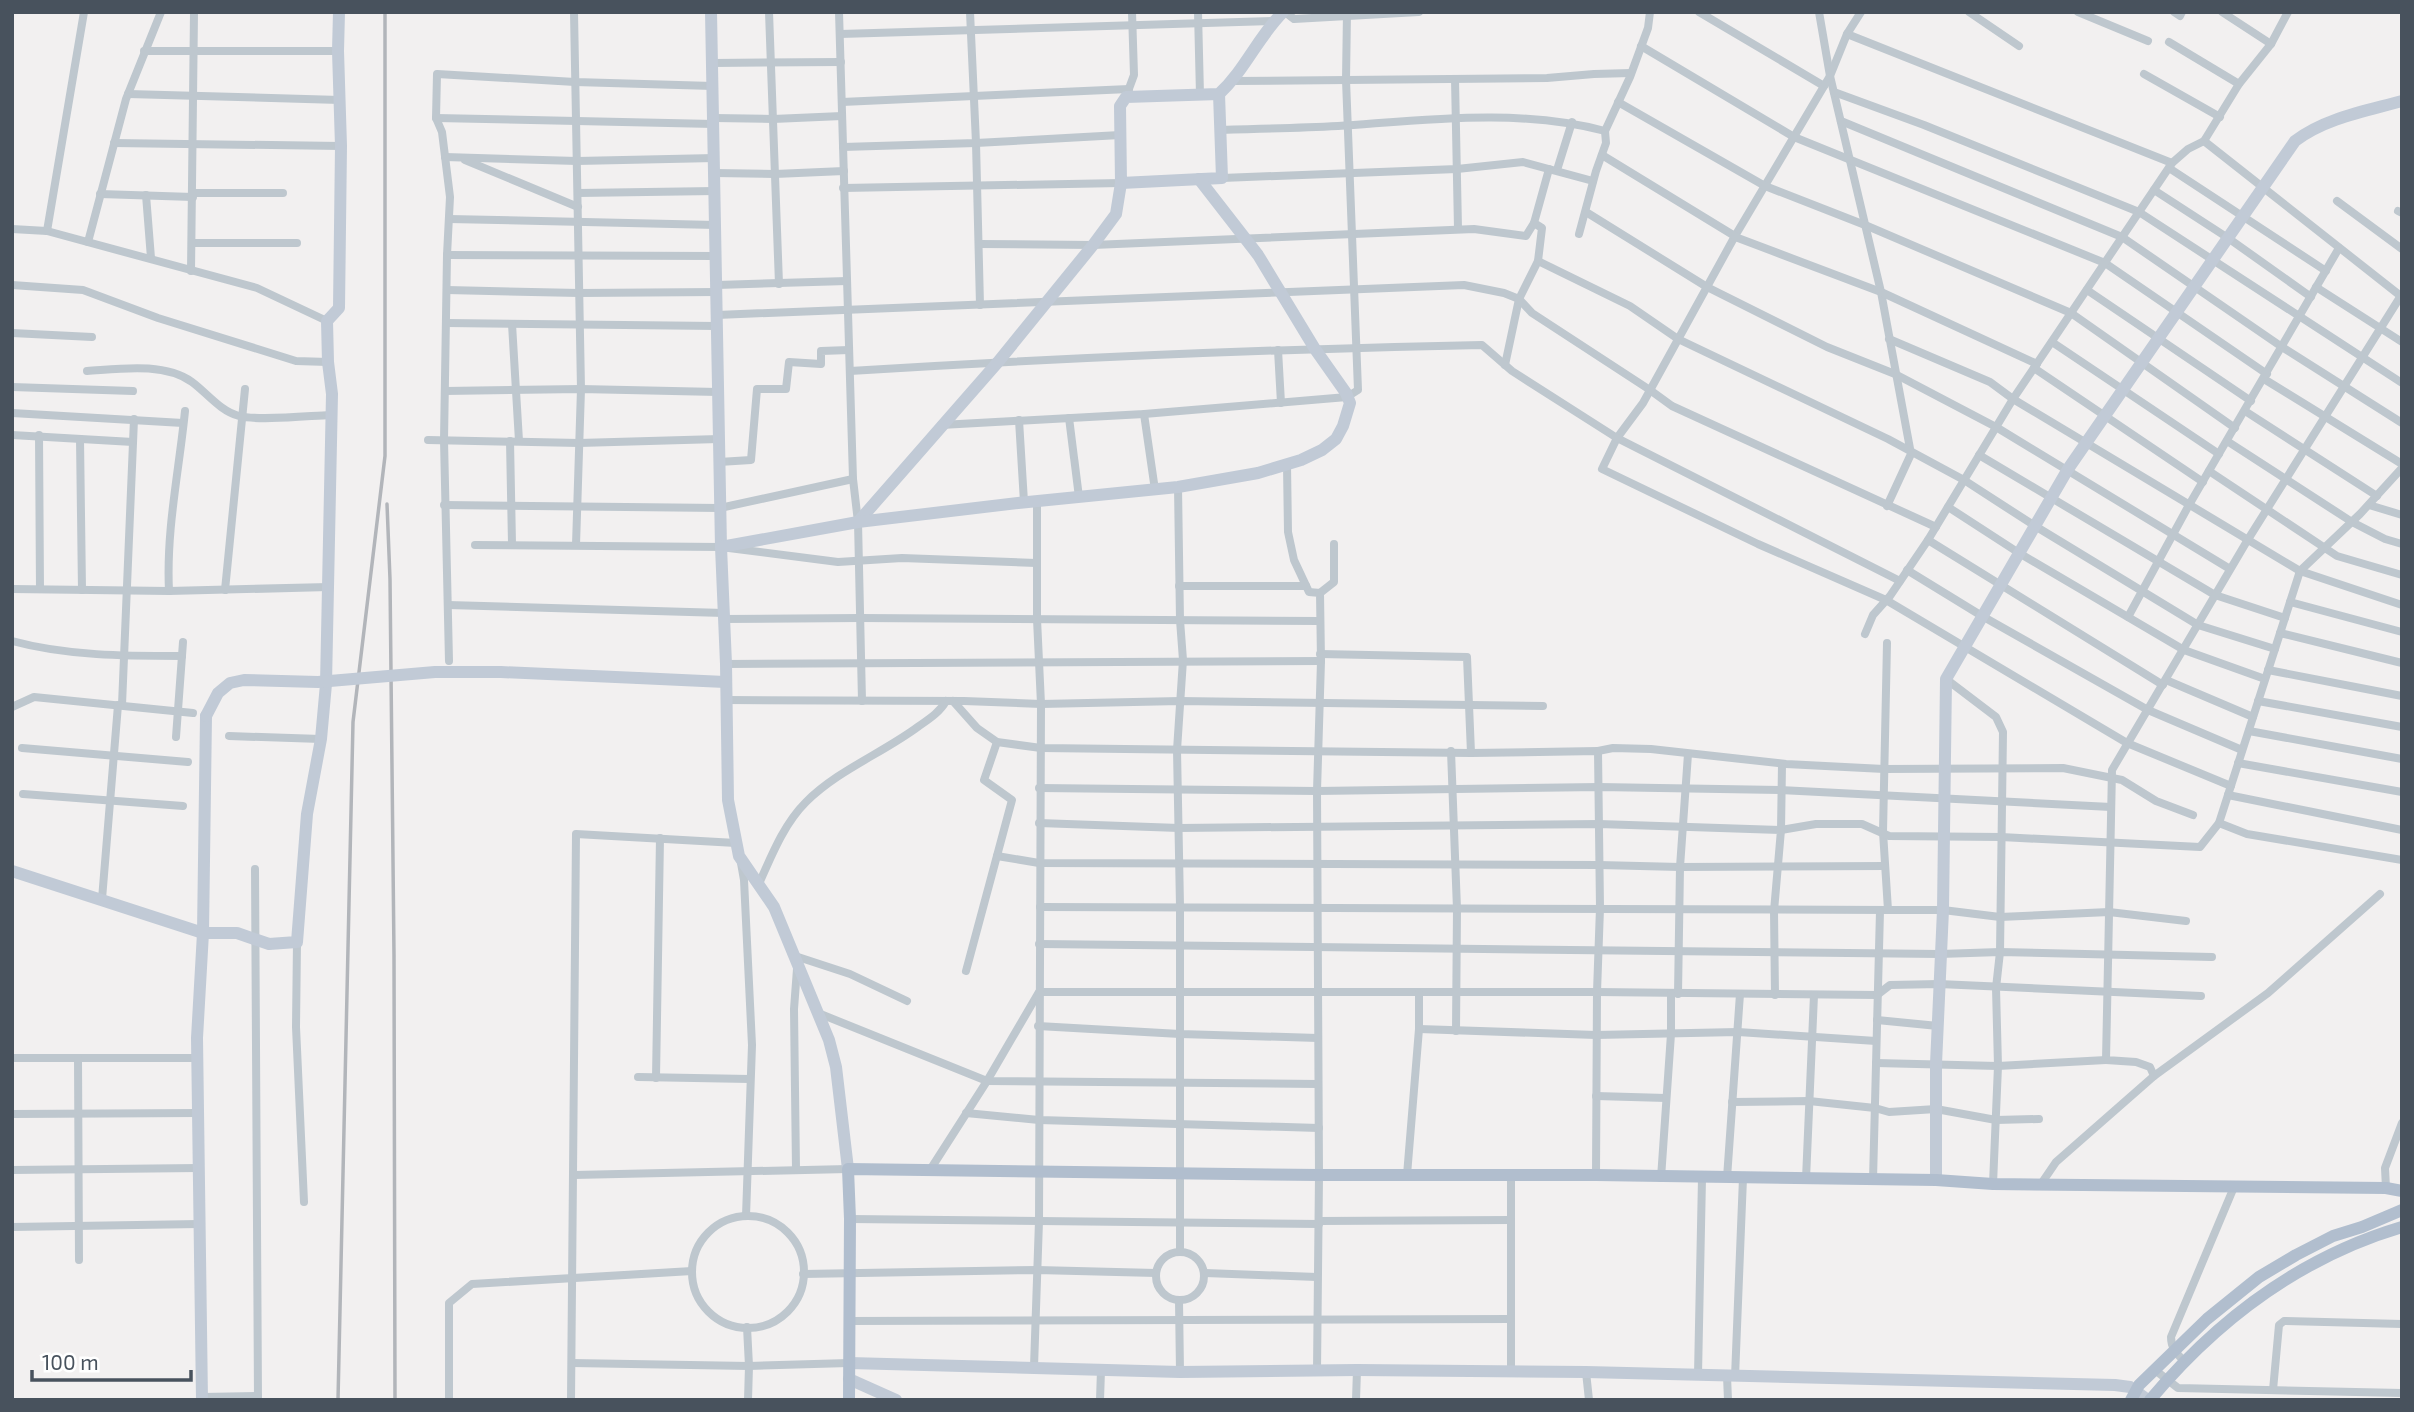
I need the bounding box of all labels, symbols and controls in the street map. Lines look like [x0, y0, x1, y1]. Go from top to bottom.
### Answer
scale bar [32, 1338, 191, 1382]
text: 100 m [42, 1349, 99, 1374]

